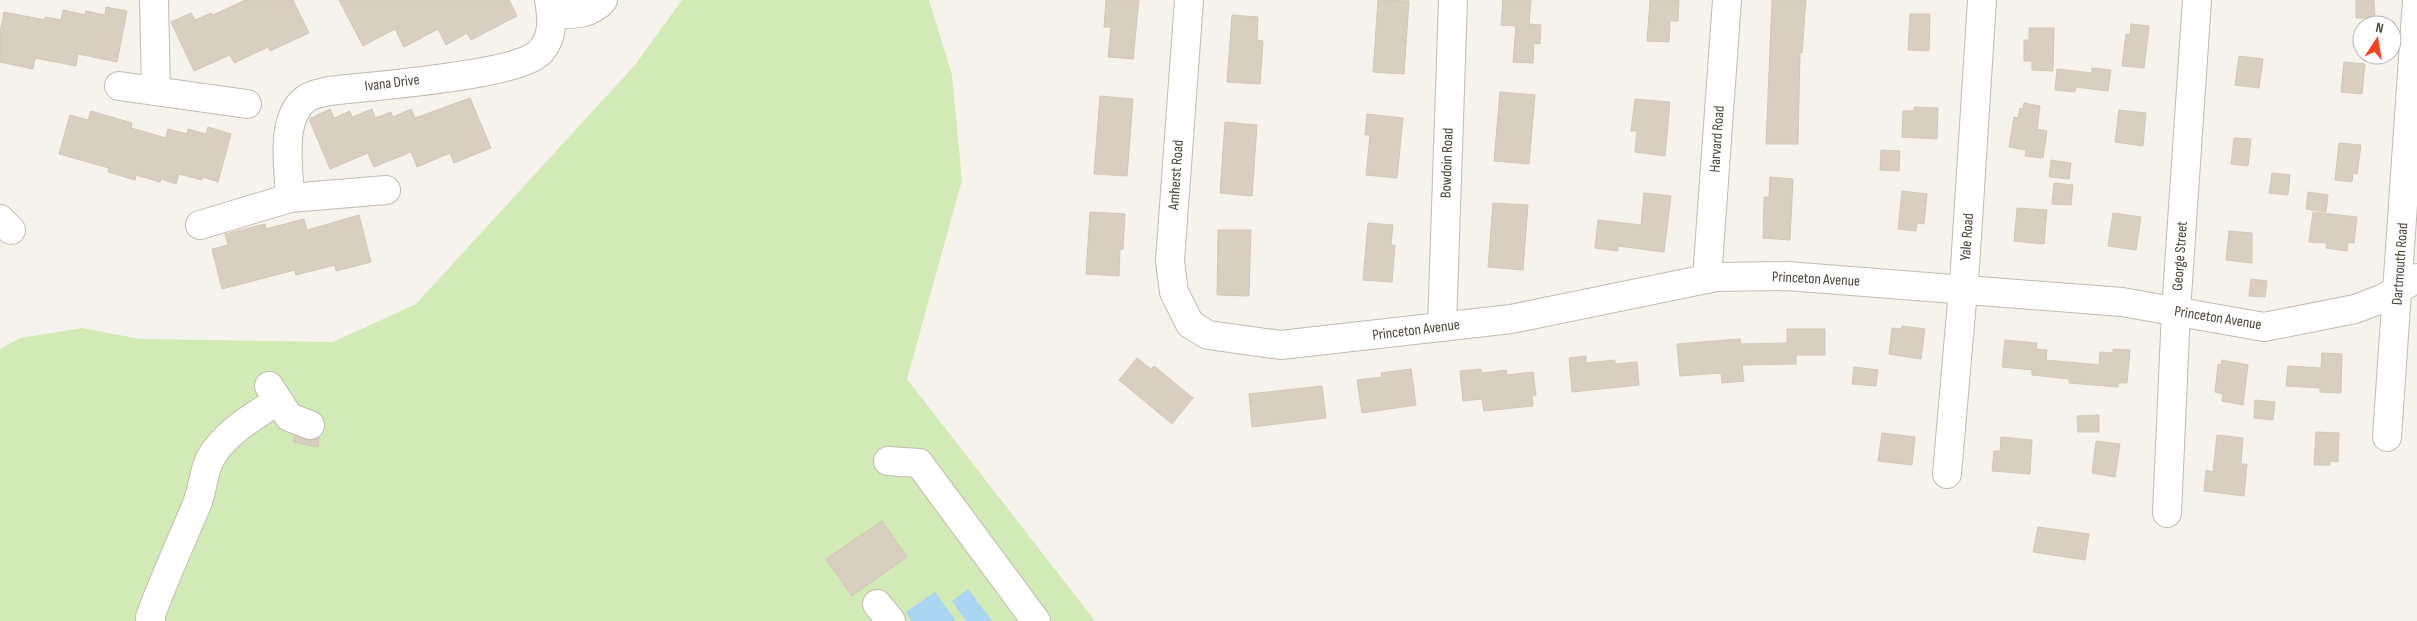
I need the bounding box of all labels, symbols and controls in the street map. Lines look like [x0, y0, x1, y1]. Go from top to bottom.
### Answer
north arrow [2352, 15, 2402, 65]
text: N [2374, 19, 2385, 37]
street label: Ivana Drive [363, 70, 421, 96]
street label: Harvard Road [1705, 105, 1729, 173]
street label: Bowdoin Road [1436, 128, 1458, 198]
street label: Amherst Road [1164, 139, 1188, 212]
street label: Yale Road [1956, 213, 1978, 261]
street label: George Street [2168, 220, 2192, 291]
street label: Dartmouth Road [2388, 222, 2412, 306]
street label: Princeton Avenue [1772, 267, 1860, 291]
street label: Princeton Avenue [2173, 302, 2263, 334]
street label: Princeton Avenue [1371, 315, 1461, 345]

